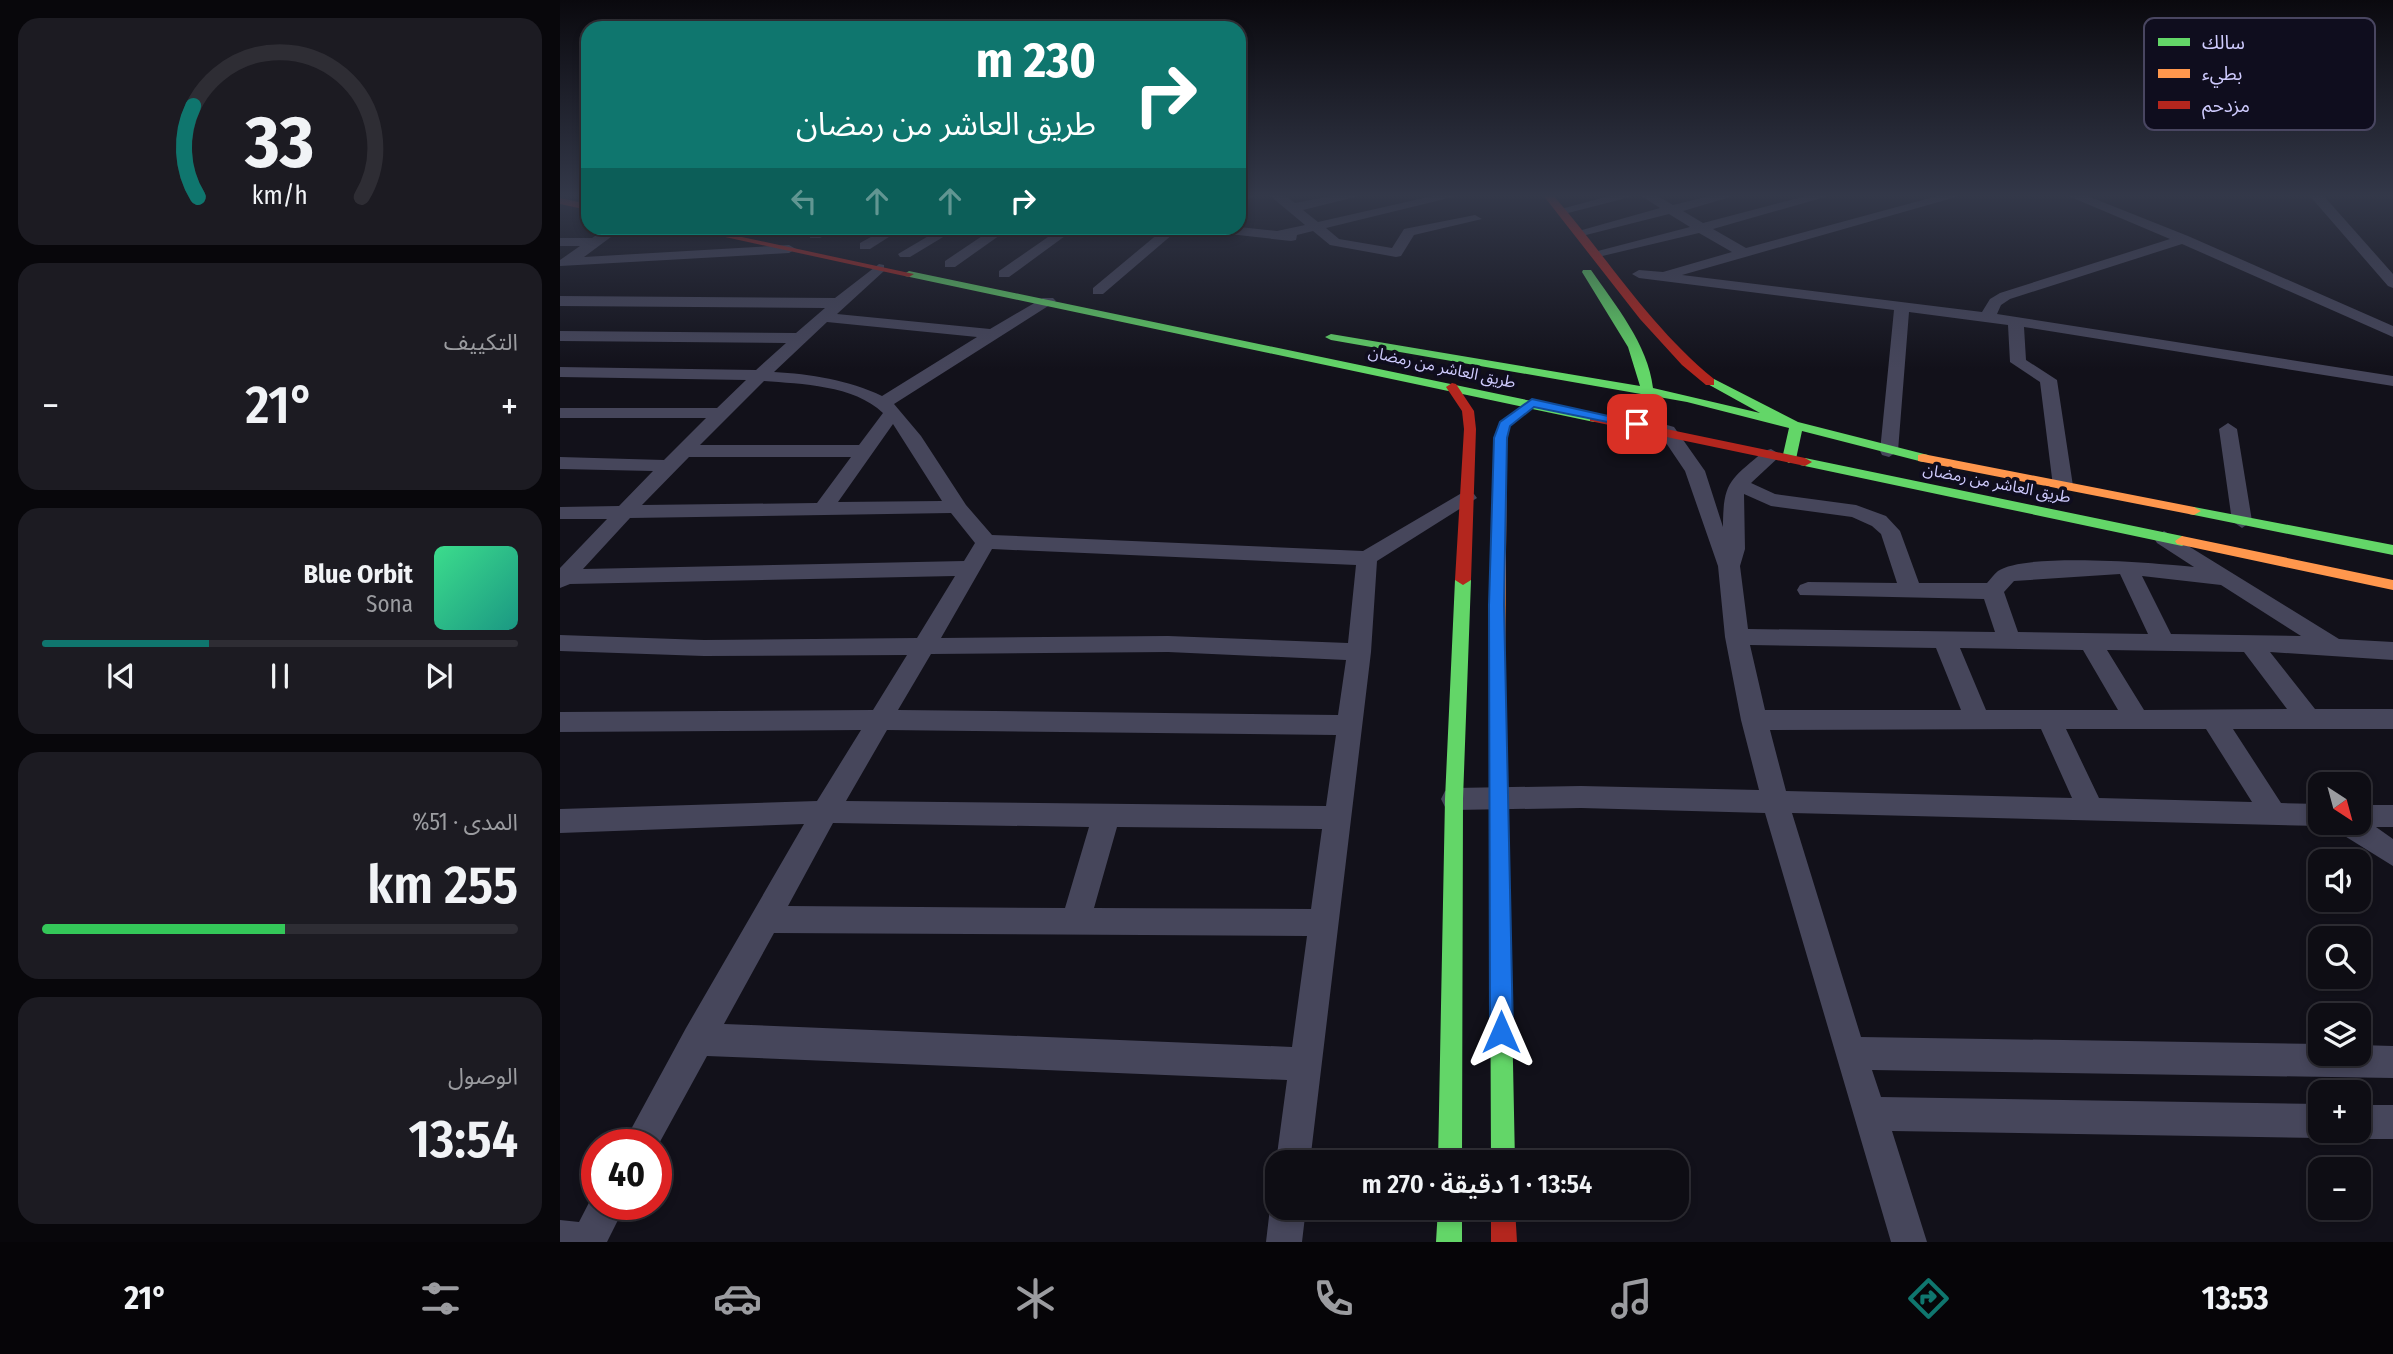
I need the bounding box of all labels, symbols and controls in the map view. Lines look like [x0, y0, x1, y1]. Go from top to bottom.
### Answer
legend [2144, 18, 2375, 130]
text: 230 m [976, 31, 1096, 90]
text: سالك [2202, 31, 2245, 54]
icon: right [1120, 49, 1211, 140]
text: بطيء [2202, 62, 2242, 88]
text: مزدحم [2202, 94, 2250, 120]
text: 33 [245, 100, 314, 187]
text: طريق العاشر من رمضان [796, 105, 1096, 143]
text: km/h [252, 181, 308, 211]
icon: left [785, 182, 823, 220]
icon: ahead [858, 182, 896, 220]
icon: ahead [931, 182, 969, 220]
icon: right [1004, 182, 1042, 220]
text: التكييف [444, 328, 518, 356]
street label: طريق العاشر من رمضان [1366, 342, 1518, 393]
text: 21° [245, 374, 314, 437]
text: − [42, 383, 59, 429]
text: + [501, 383, 518, 429]
pin [1607, 394, 1667, 454]
icon: arrive [1618, 405, 1656, 443]
street label: طريق العاشر من رمضان [1921, 459, 2073, 508]
text: Blue Orbit [303, 559, 413, 590]
text: Sona [366, 590, 413, 618]
icon: previous [102, 657, 140, 695]
icon: pause [261, 657, 299, 695]
icon: next [420, 657, 458, 695]
north arrow [2308, 772, 2371, 835]
map controls [2308, 772, 2371, 1220]
text: المدى · 51% [412, 808, 518, 836]
button: sound [2308, 849, 2371, 912]
text: 255 km [367, 854, 518, 917]
button: search [2308, 926, 2371, 989]
position arrow [1464, 995, 1538, 1069]
button: layers [2308, 1003, 2371, 1066]
text: الوصول [448, 1062, 518, 1090]
button: + [2308, 1080, 2371, 1143]
text: 13:54 [408, 1108, 518, 1171]
speed limit sign: 40 [581, 1129, 672, 1220]
button: − [2308, 1157, 2371, 1220]
text: 13:54 · 1 دقيقة · 270 m [1362, 1169, 1592, 1200]
icon: filters [416, 1274, 465, 1323]
icon: car [713, 1274, 762, 1323]
icon: climate [1011, 1274, 1060, 1323]
icon: phone [1309, 1274, 1358, 1323]
icon: music [1607, 1274, 1656, 1323]
icon: directions [1904, 1274, 1953, 1323]
text: 21° [124, 1279, 167, 1317]
text: 13:53 [2202, 1279, 2269, 1317]

